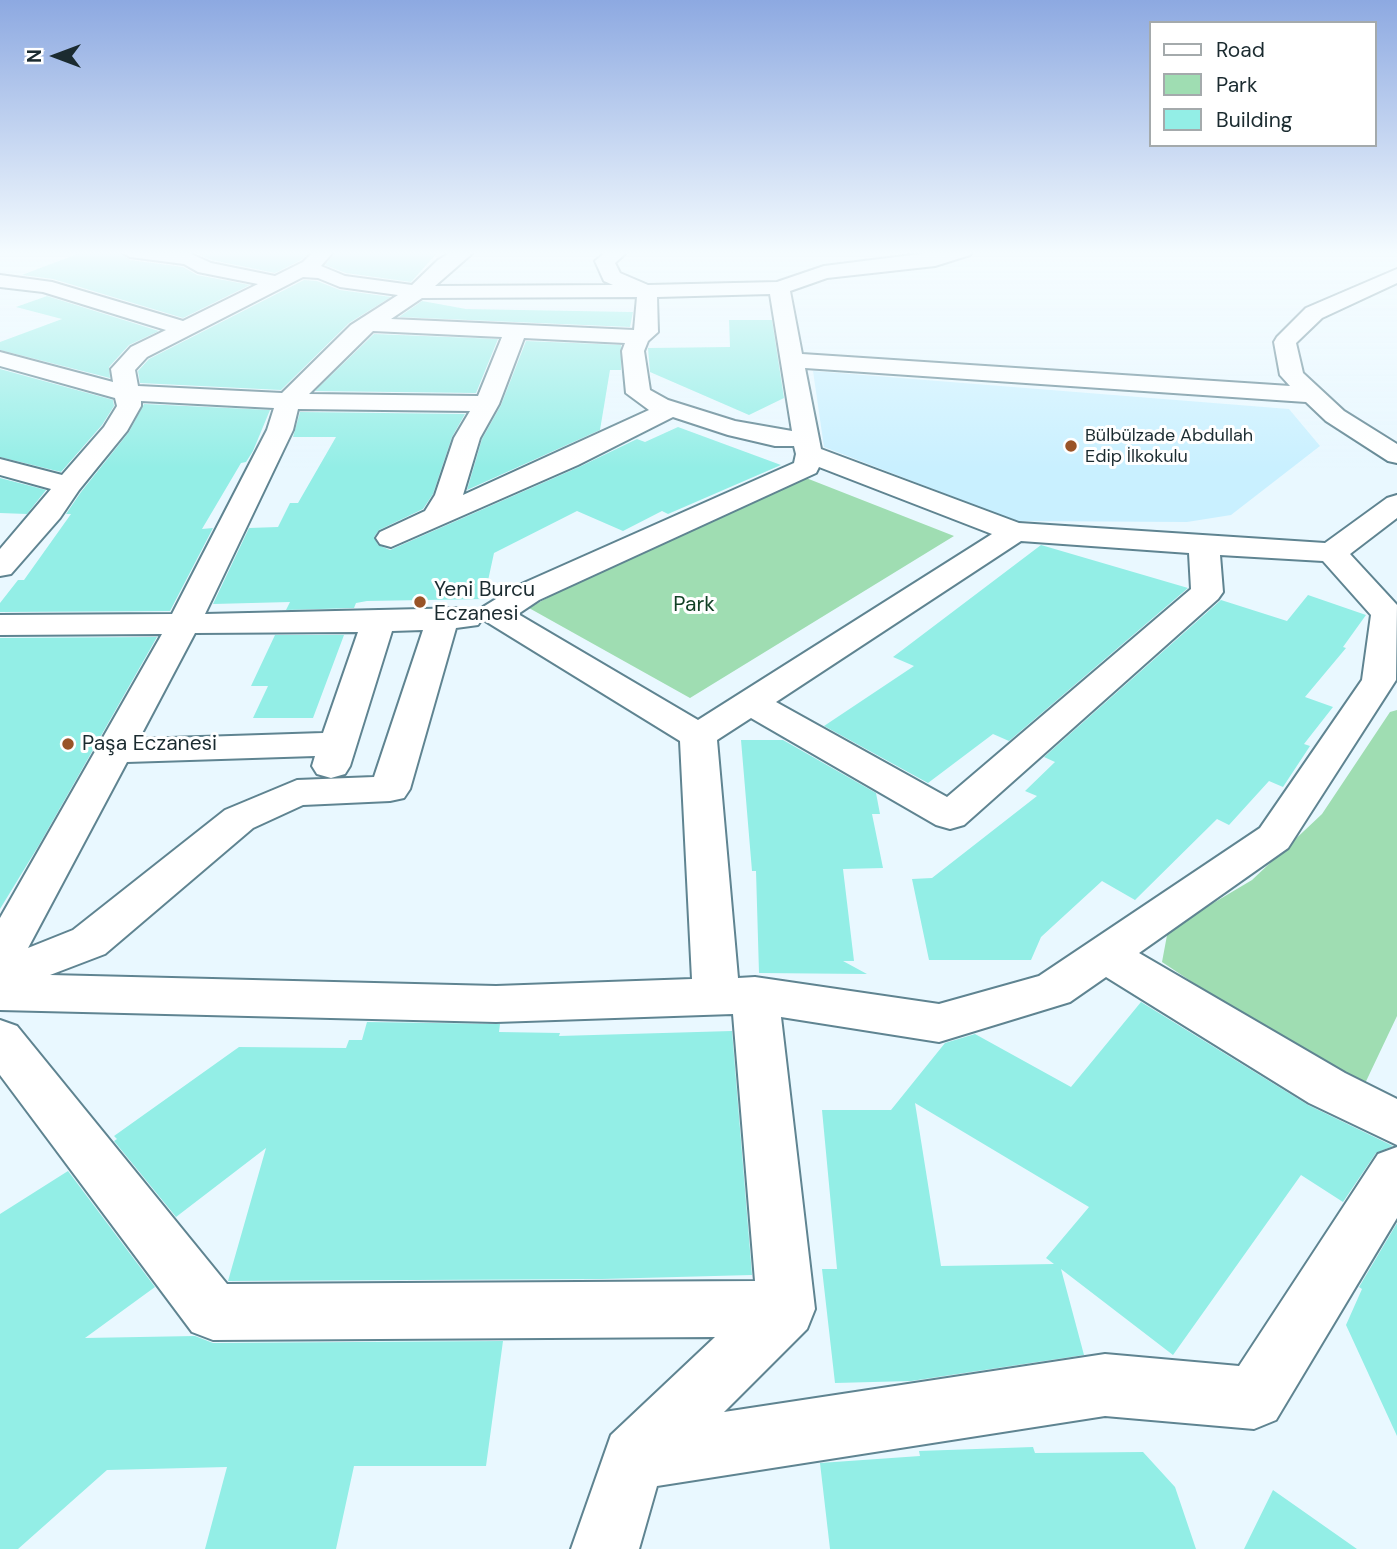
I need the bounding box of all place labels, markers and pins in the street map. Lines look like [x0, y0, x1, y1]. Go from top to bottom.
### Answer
place label: Bülbülzade Abdullah Edip İlkokulu [1085, 425, 1253, 467]
marker: Bülbülzade Abdullah Edip İlkokulu [1063, 438, 1079, 454]
place label: Yeni Burcu Eczanesi [434, 577, 535, 627]
marker: Yeni Burcu Eczanesi [412, 594, 428, 610]
place label: Paşa Eczanesi [82, 731, 217, 757]
marker: Paşa Eczanesi [60, 736, 76, 752]

